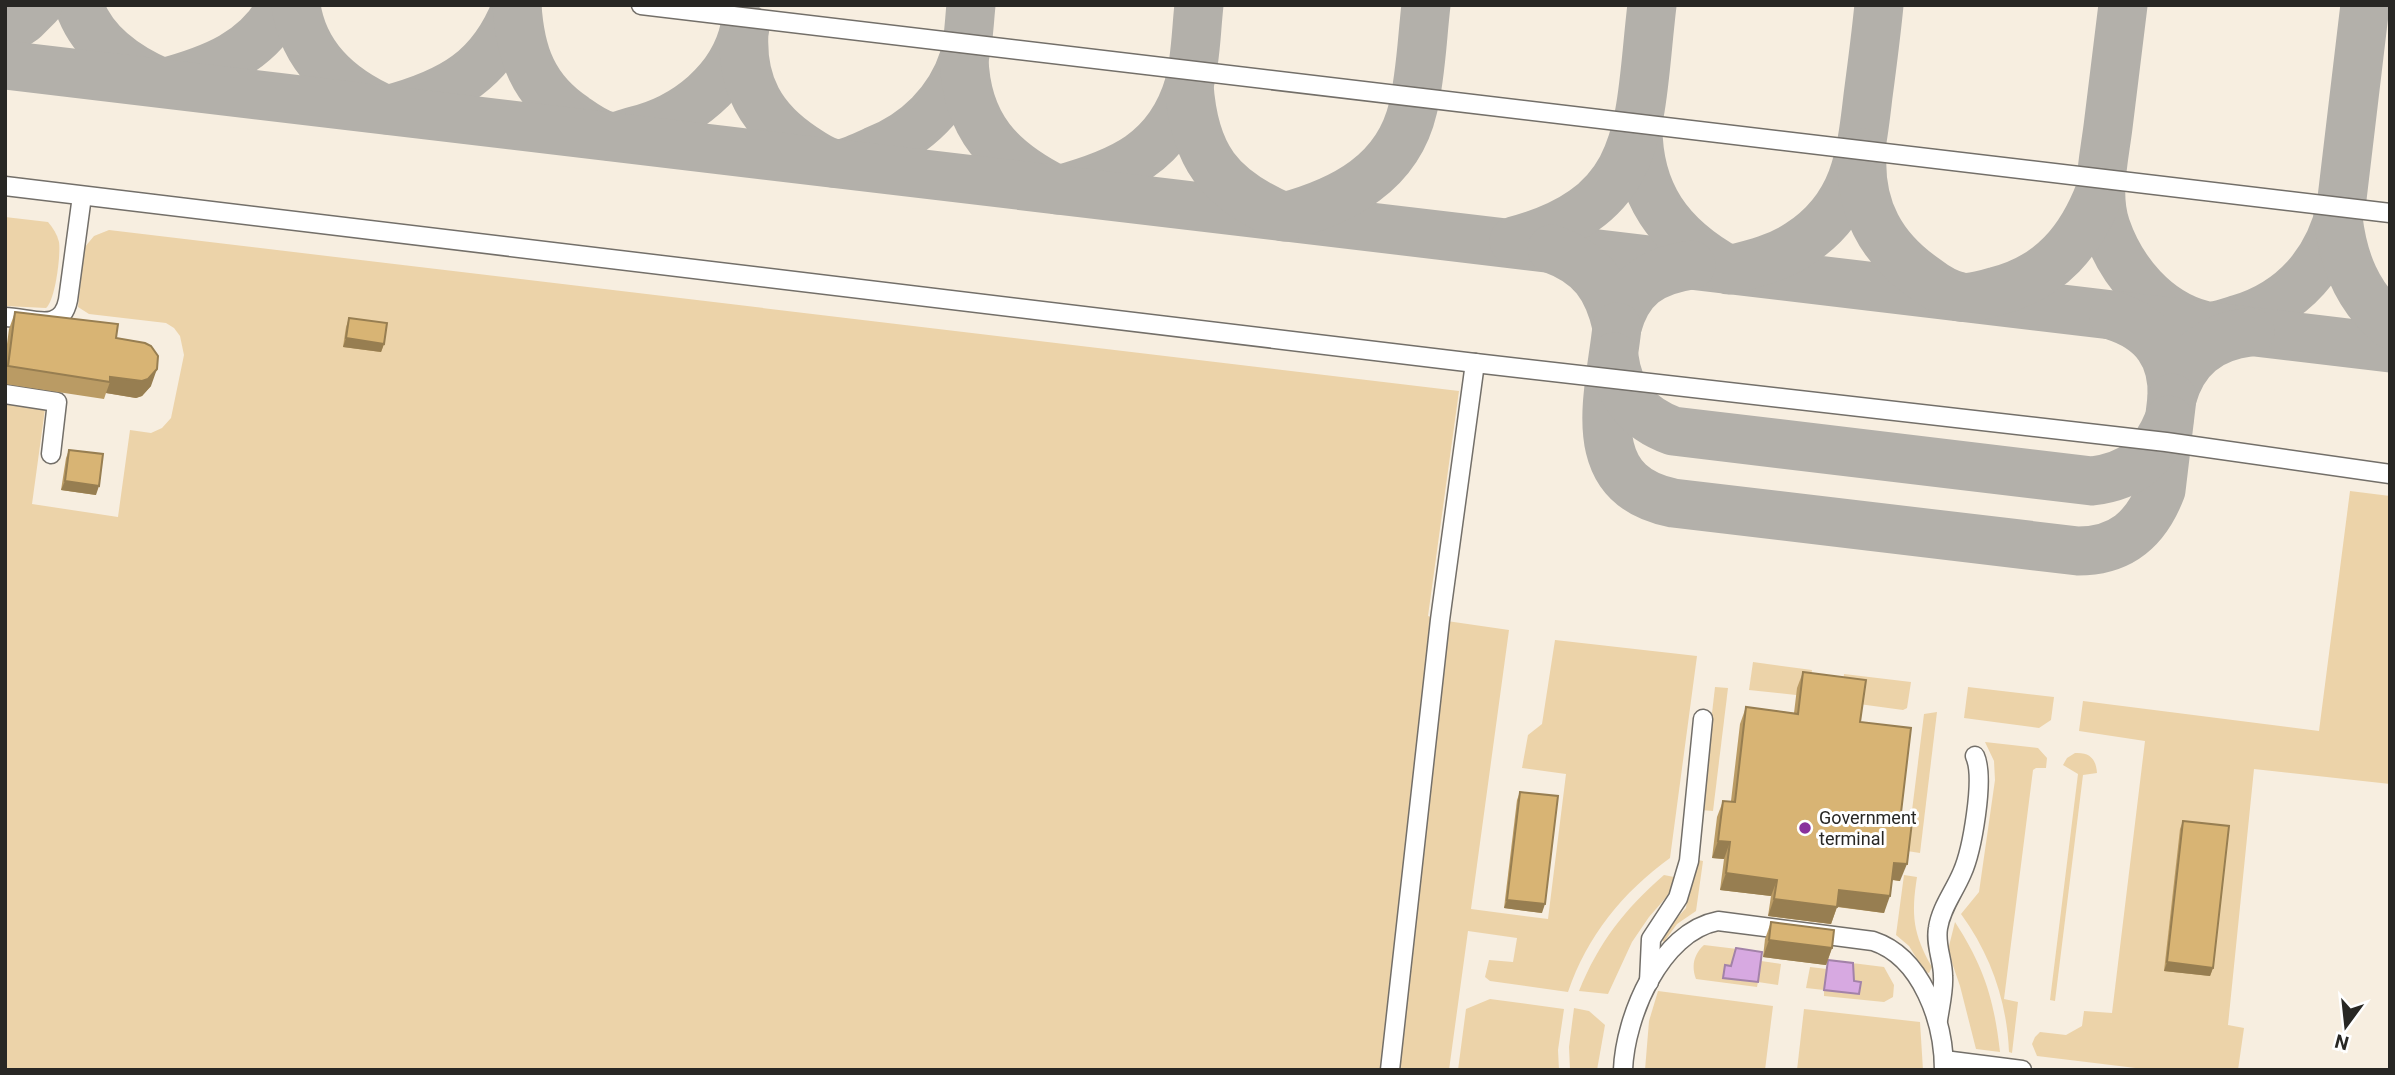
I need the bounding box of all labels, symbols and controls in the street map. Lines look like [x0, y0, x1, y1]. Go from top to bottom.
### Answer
place label: Government terminal [1819, 807, 1917, 849]
marker: Government terminal [1797, 820, 1813, 836]
north arrow [2311, 991, 2381, 1061]
text: N [2332, 1029, 2351, 1055]

